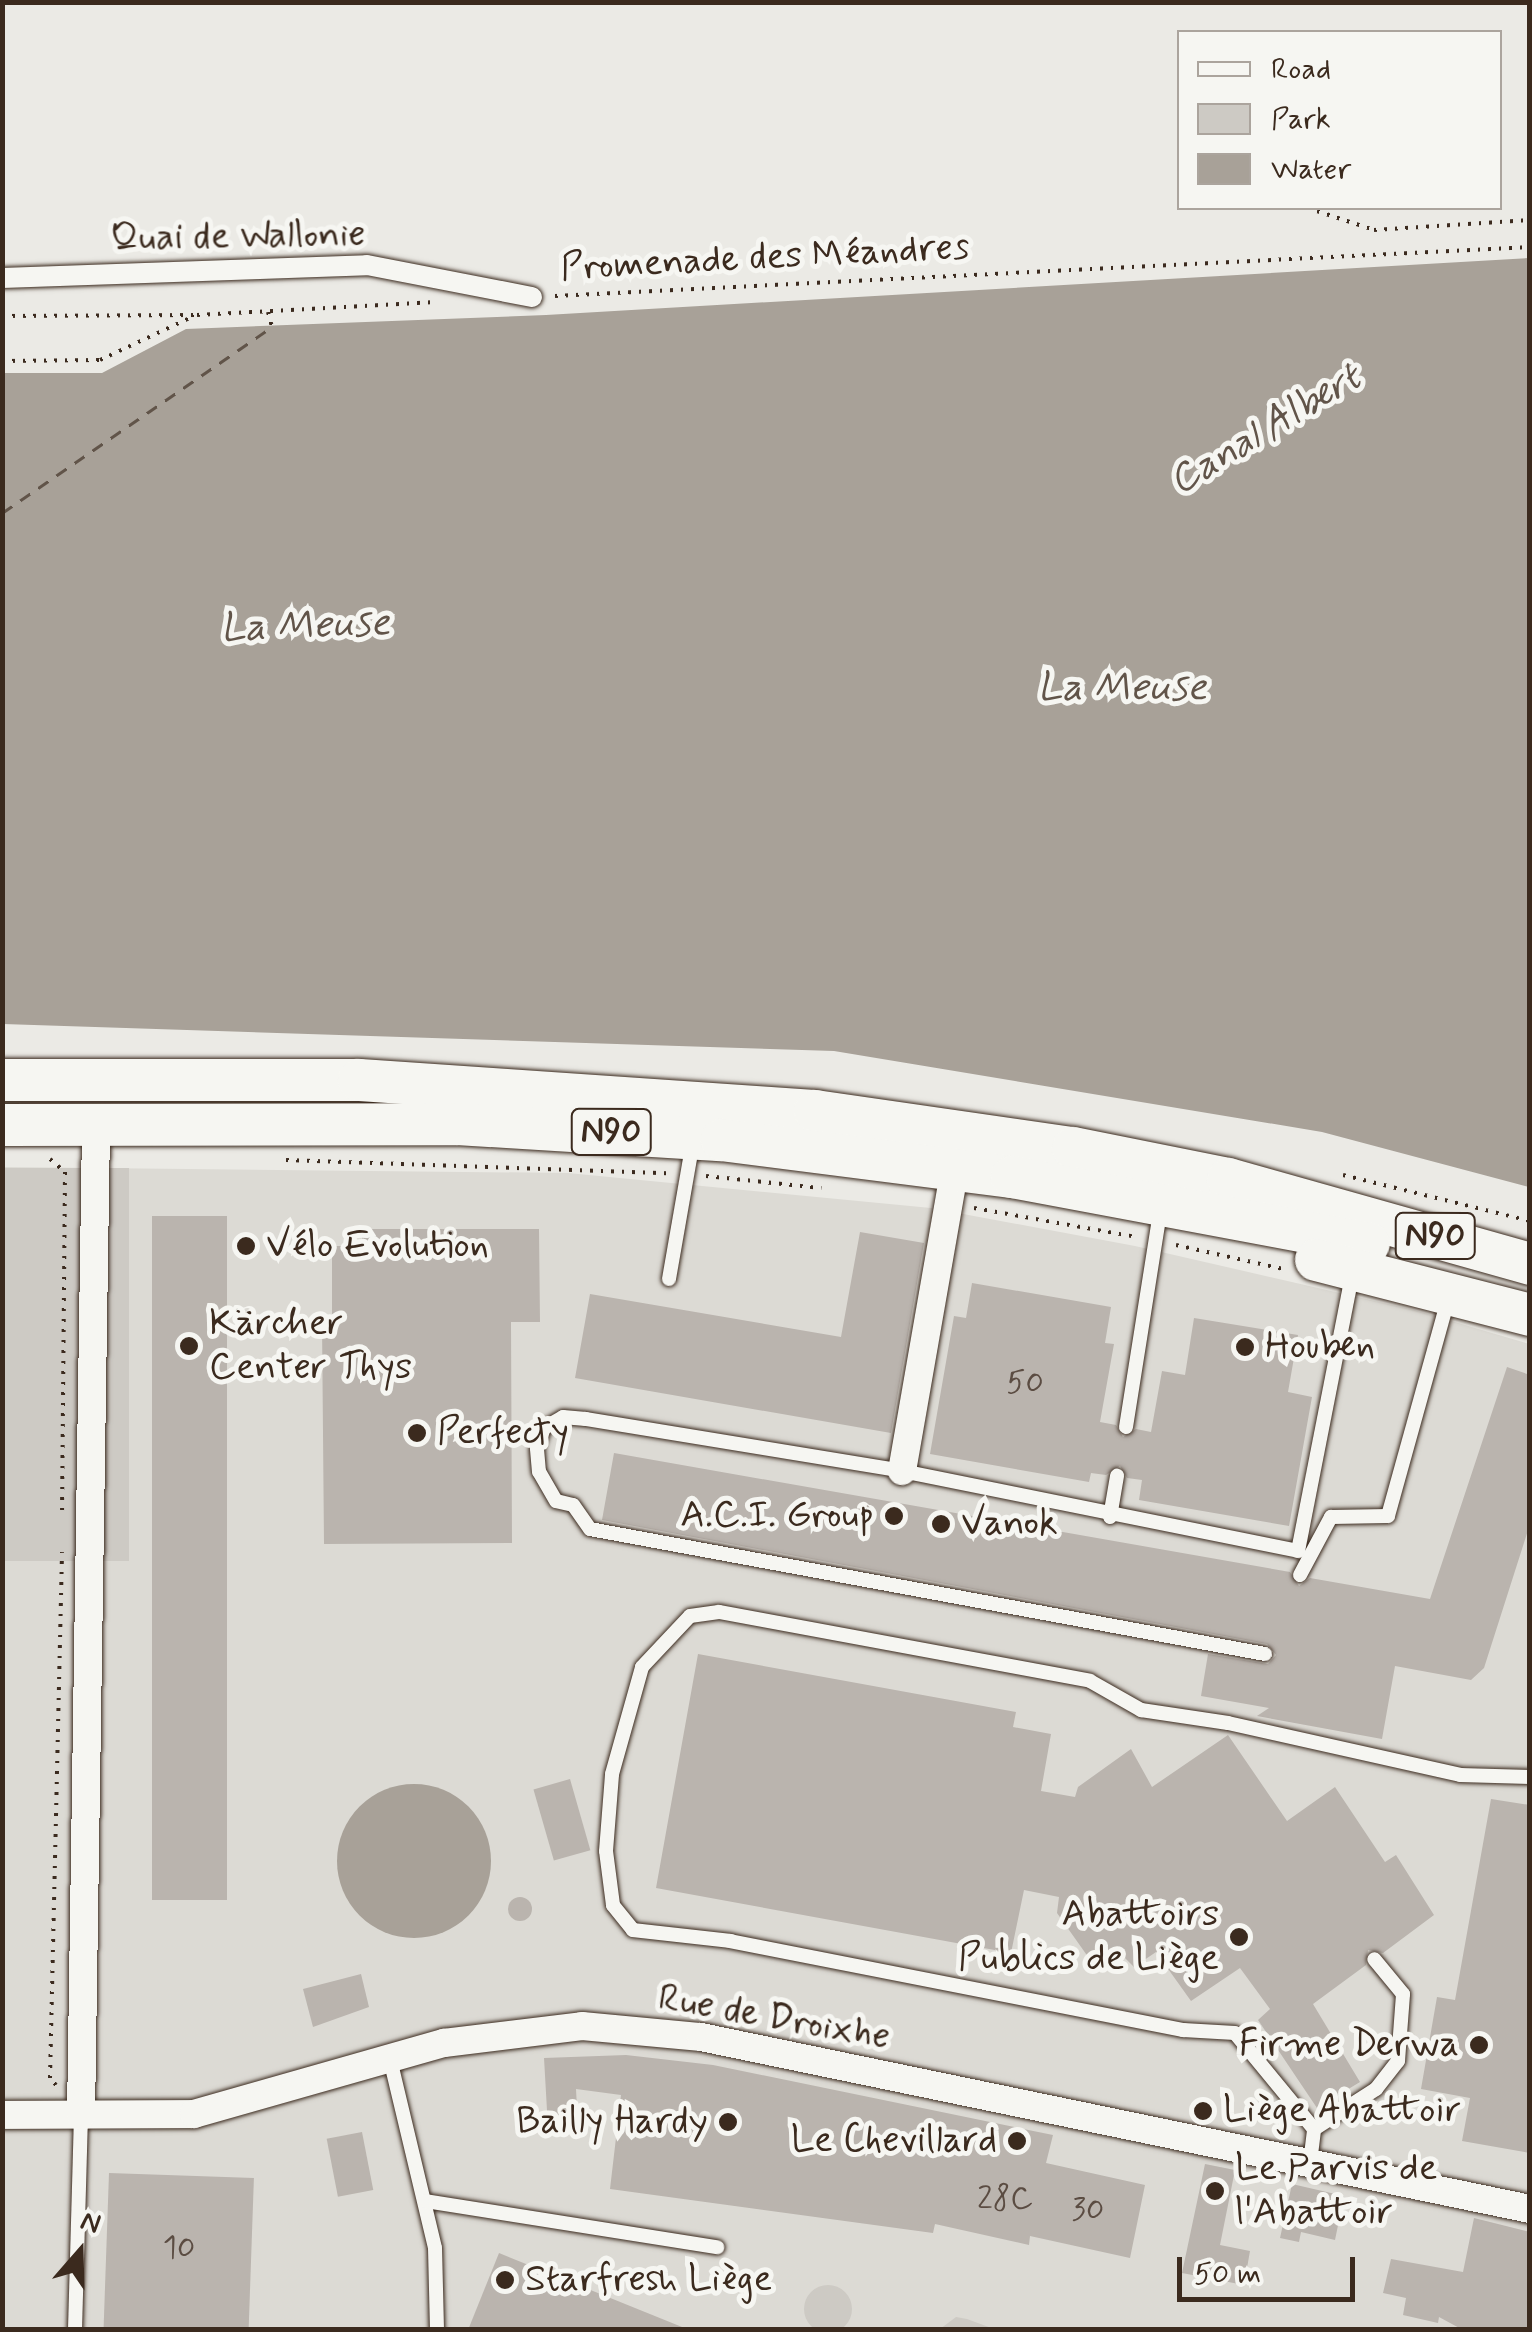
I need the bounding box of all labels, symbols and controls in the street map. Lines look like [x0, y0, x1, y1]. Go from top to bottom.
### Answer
legend [1177, 30, 1502, 210]
text: Road [1271, 50, 1331, 89]
text: Park [1271, 100, 1331, 139]
text: Water [1271, 150, 1351, 189]
street label: Quai de Wallonie [107, 212, 369, 262]
street label: Promenade des Méandres [558, 224, 972, 292]
water label: Canal Albert [1160, 354, 1370, 506]
water label: La Meuse [223, 599, 387, 653]
water label: La Meuse [1041, 664, 1203, 712]
road number: N90 [568, 1102, 654, 1162]
road number: N90 [1392, 1206, 1478, 1266]
place label: Vélo Evolution [266, 1223, 489, 1269]
marker: Vélo Evolution [235, 1235, 257, 1257]
place label: Kärcher Center Thys [209, 1301, 410, 1390]
place label: Houben [1265, 1324, 1375, 1370]
marker: Kärcher Center Thys [178, 1335, 200, 1357]
marker: Houben [1234, 1336, 1256, 1358]
house number: 50 [1006, 1364, 1044, 1402]
place label: Perfecty [437, 1410, 569, 1456]
marker: Perfecty [406, 1422, 428, 1444]
place label: A.C.I. Group [680, 1493, 874, 1539]
place label: Vanok [961, 1501, 1058, 1547]
marker: A.C.I. Group [883, 1505, 905, 1527]
marker: Vanok [930, 1513, 952, 1535]
place label: Abattoirs Publics de Liège [961, 1892, 1219, 1982]
marker: Abattoirs Publics de Liège [1228, 1926, 1250, 1948]
street label: Rue de Droixhe [653, 1975, 895, 2061]
place label: Firme Derwa [1239, 2022, 1459, 2068]
marker: Firme Derwa [1468, 2034, 1490, 2056]
place label: Liège Abattoir [1223, 2088, 1458, 2134]
place label: Bailly Hardy [513, 2099, 708, 2145]
marker: Liège Abattoir [1192, 2100, 1214, 2122]
marker: Bailly Hardy [717, 2111, 739, 2133]
place label: Le Chevillard [778, 2118, 997, 2164]
marker: Le Chevillard [1006, 2130, 1028, 2152]
place label: Le Parvis de l'Abattoir [1235, 2146, 1432, 2236]
house number: 28C [977, 2180, 1033, 2218]
marker: Le Parvis de l'Abattoir [1204, 2180, 1226, 2202]
house number: 30 [1072, 2191, 1104, 2229]
north arrow [30, 2202, 130, 2302]
text: N [75, 2203, 106, 2244]
house number: 10 [163, 2229, 195, 2267]
scale bar [1182, 2237, 1360, 2299]
text: 50 m [1194, 2255, 1261, 2294]
place label: Starfresh Liège [525, 2257, 772, 2303]
marker: Starfresh Liège [494, 2269, 516, 2291]

